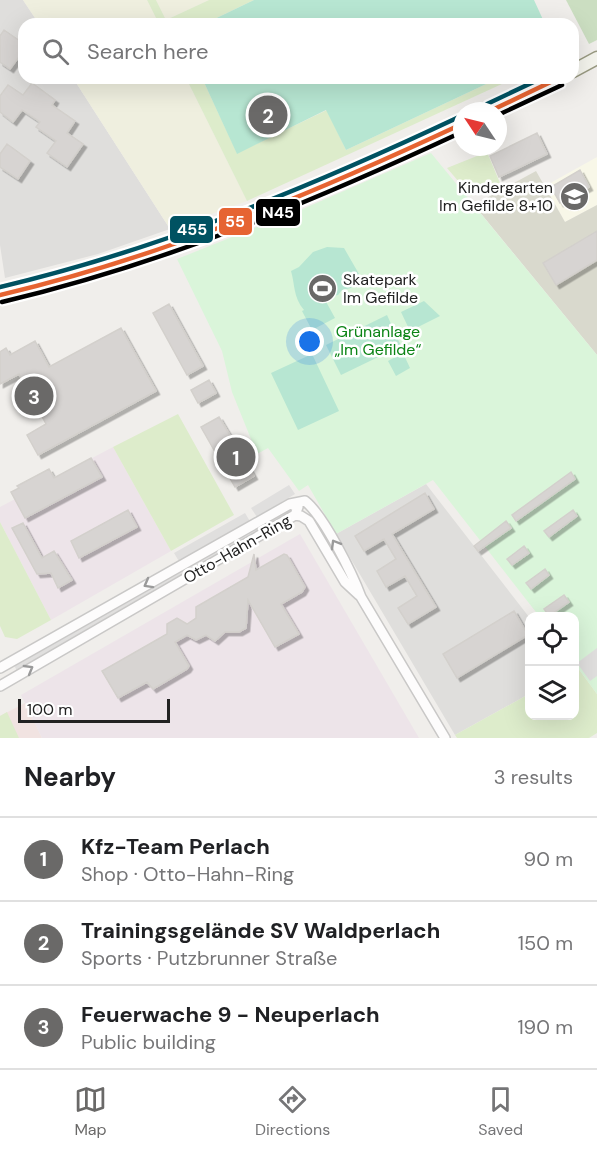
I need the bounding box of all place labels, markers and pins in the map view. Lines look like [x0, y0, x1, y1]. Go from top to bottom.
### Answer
pin: 2 [248, 92, 288, 138]
place label: Kindergarten Im Gefilde 8+10 [439, 177, 553, 216]
school or university icon: Kindergarten Im Gefilde 8+10 [558, 180, 590, 212]
place label: Skatepark Im Gefilde [343, 269, 418, 308]
sports icon: Skatepark Im Gefilde [306, 272, 338, 304]
pin: 3 [15, 374, 54, 418]
pin: 1 [216, 434, 256, 480]

